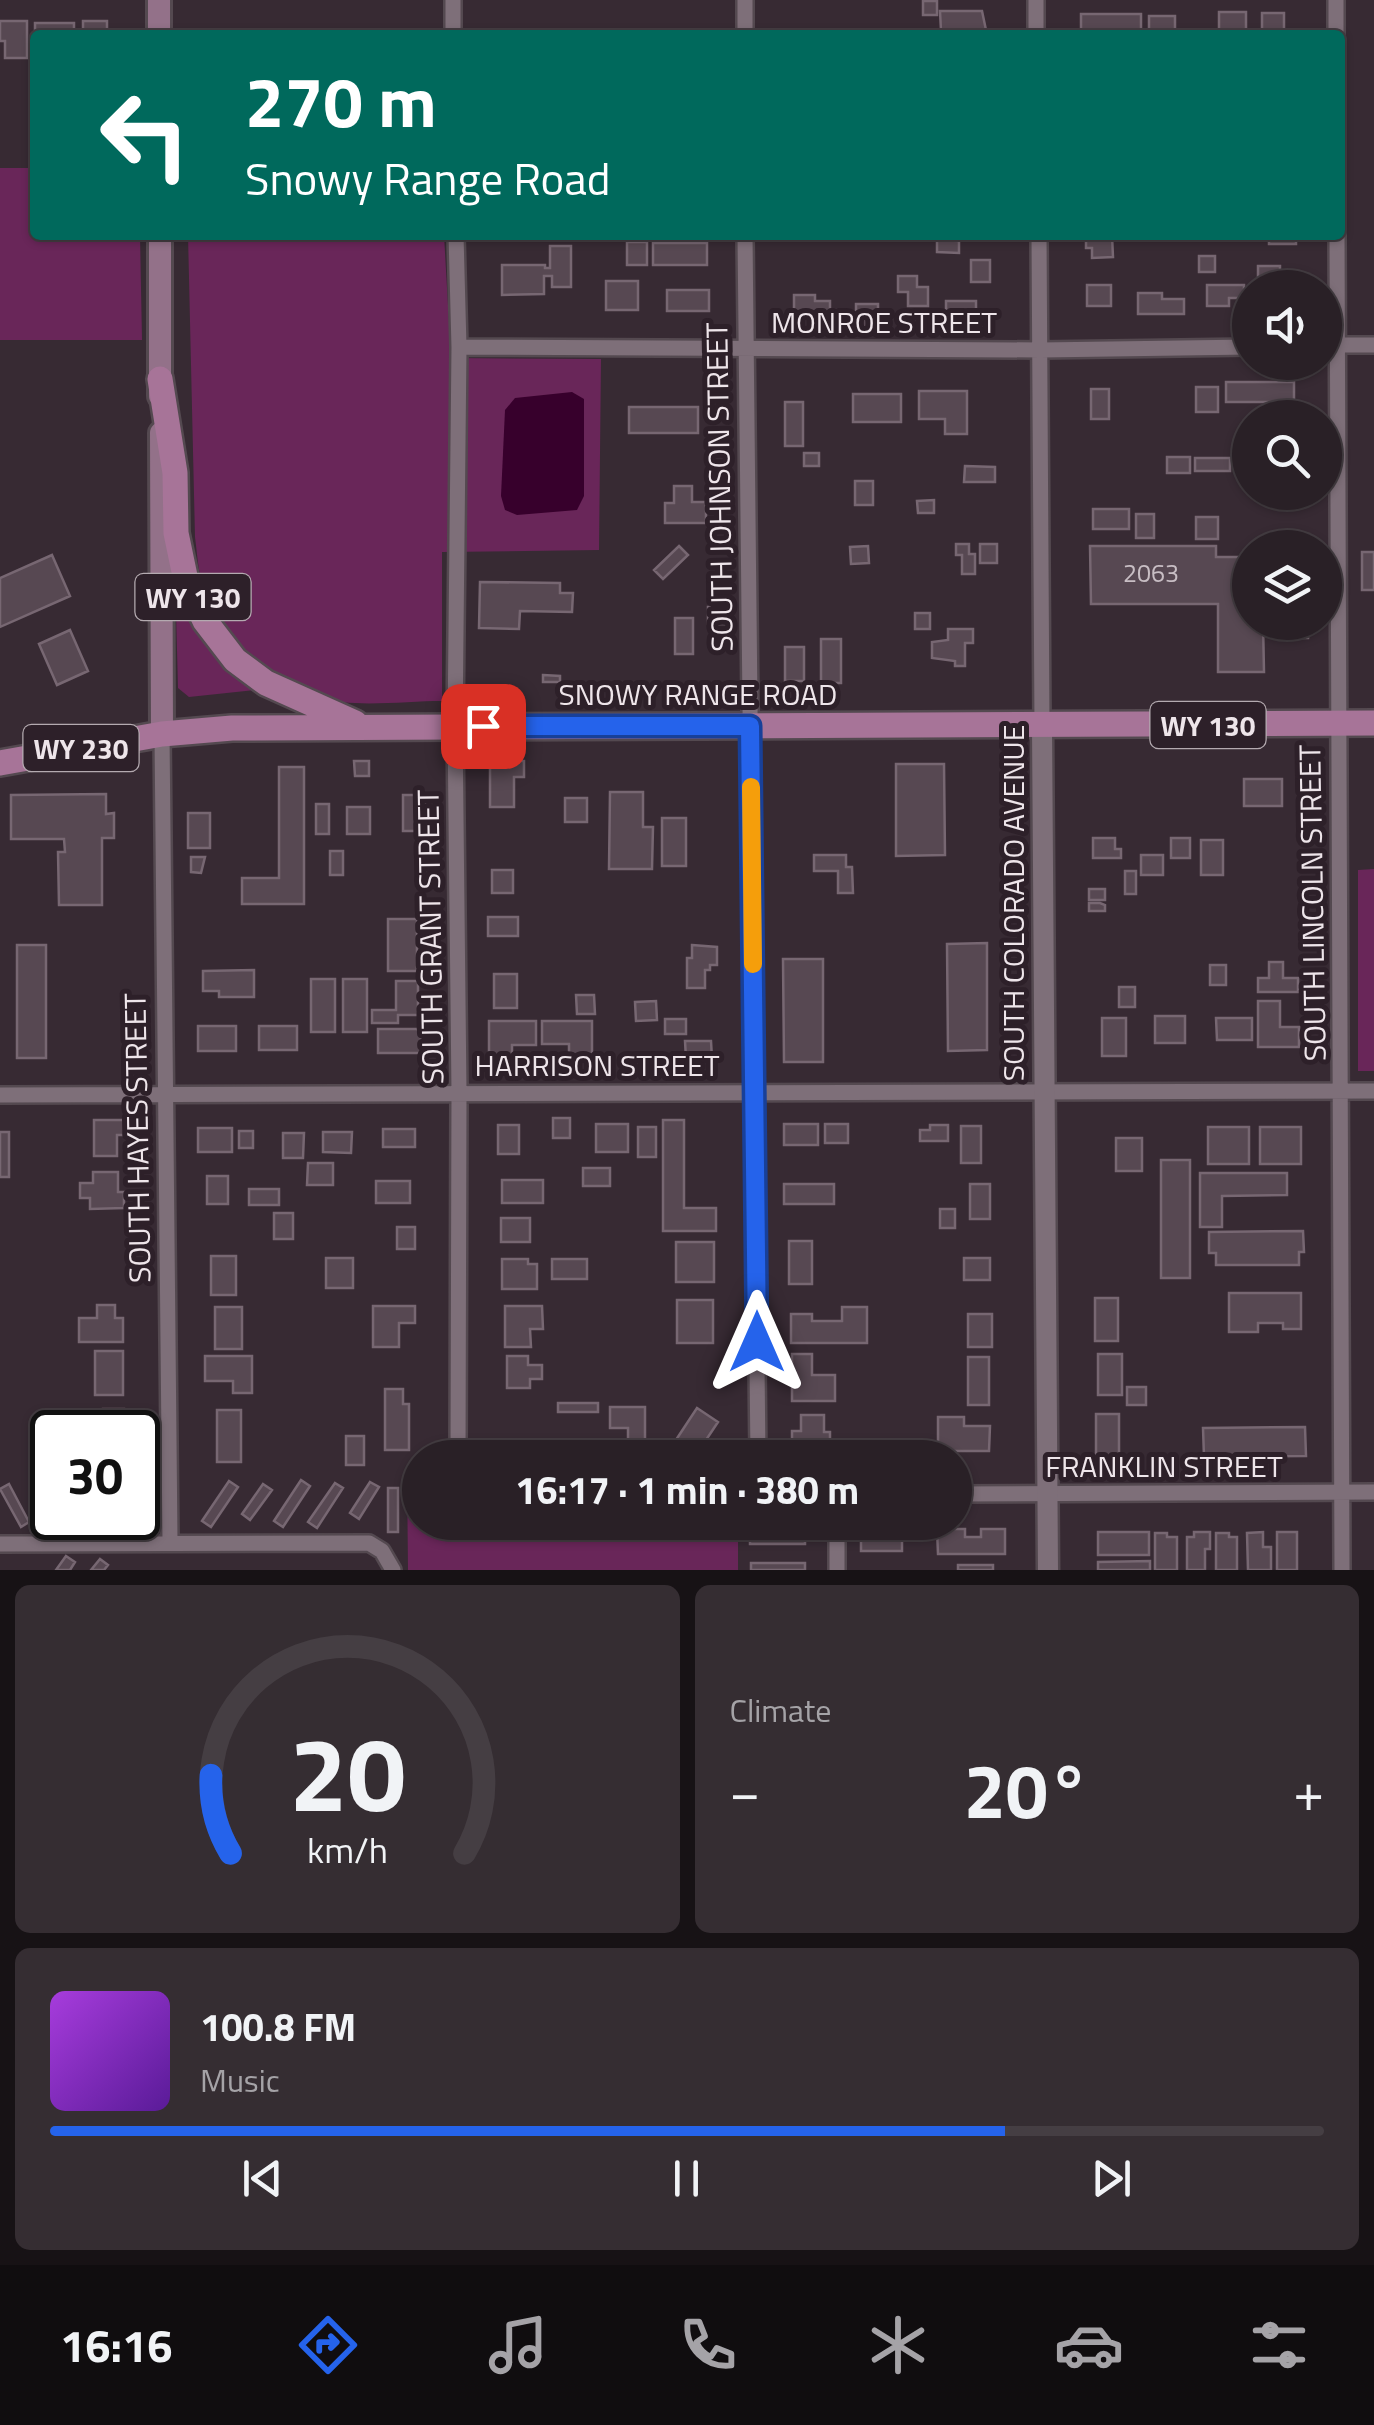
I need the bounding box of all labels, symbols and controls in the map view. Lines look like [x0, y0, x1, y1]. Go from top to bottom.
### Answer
text: 270 m [245, 48, 437, 154]
icon: left [80, 70, 210, 200]
text: Snowy Range Road [245, 144, 611, 212]
map controls [1232, 270, 1342, 640]
button: sound [1232, 270, 1342, 380]
street label: MONROE STREET [771, 299, 997, 345]
street label: SOUTH JOHNSON STREET [693, 322, 745, 652]
button: search [1232, 400, 1342, 510]
button: layers [1232, 530, 1342, 640]
house number: 2063 [1123, 554, 1179, 592]
road number: WY 130 [136, 574, 250, 620]
street label: SNOWY RANGE ROAD [559, 671, 837, 717]
pin [441, 684, 526, 769]
icon: arrive [456, 699, 511, 754]
road number: WY 130 [1150, 702, 1266, 748]
road number: WY 230 [23, 725, 138, 771]
street label: SOUTH COLORADO AVENUE [990, 725, 1036, 1081]
street label: SOUTH LINCOLN STREET [1286, 744, 1338, 1062]
street label: SOUTH GRANT STREET [404, 789, 456, 1085]
street label: SOUTH HAYES STREET [111, 993, 163, 1283]
street label: HARRISON STREET [475, 1042, 720, 1088]
position arrow [705, 1290, 809, 1394]
speed limit sign: 30 [30, 1410, 160, 1540]
street label: FRANKLIN STREET [1045, 1443, 1283, 1489]
text: 16:17 · 1 min · 380 m [515, 1461, 859, 1519]
text: Climate [730, 1686, 831, 1734]
text: 20 [289, 1693, 405, 1851]
text: 20° [964, 1733, 1090, 1847]
text: − [730, 1749, 760, 1832]
text: + [1293, 1749, 1324, 1832]
text: km/h [307, 1822, 388, 1877]
text: 100.8 FM [200, 1998, 356, 2056]
text: Music [200, 2056, 280, 2104]
icon: previous [235, 2151, 290, 2206]
icon: pause [659, 2151, 714, 2206]
icon: next [1084, 2151, 1139, 2206]
icon: directions [293, 2310, 363, 2380]
icon: music [483, 2310, 553, 2380]
icon: phone [673, 2310, 743, 2380]
icon: climate [863, 2310, 933, 2380]
icon: car [1054, 2310, 1124, 2380]
icon: filters [1244, 2310, 1314, 2380]
text: 16:16 [60, 2311, 172, 2379]

